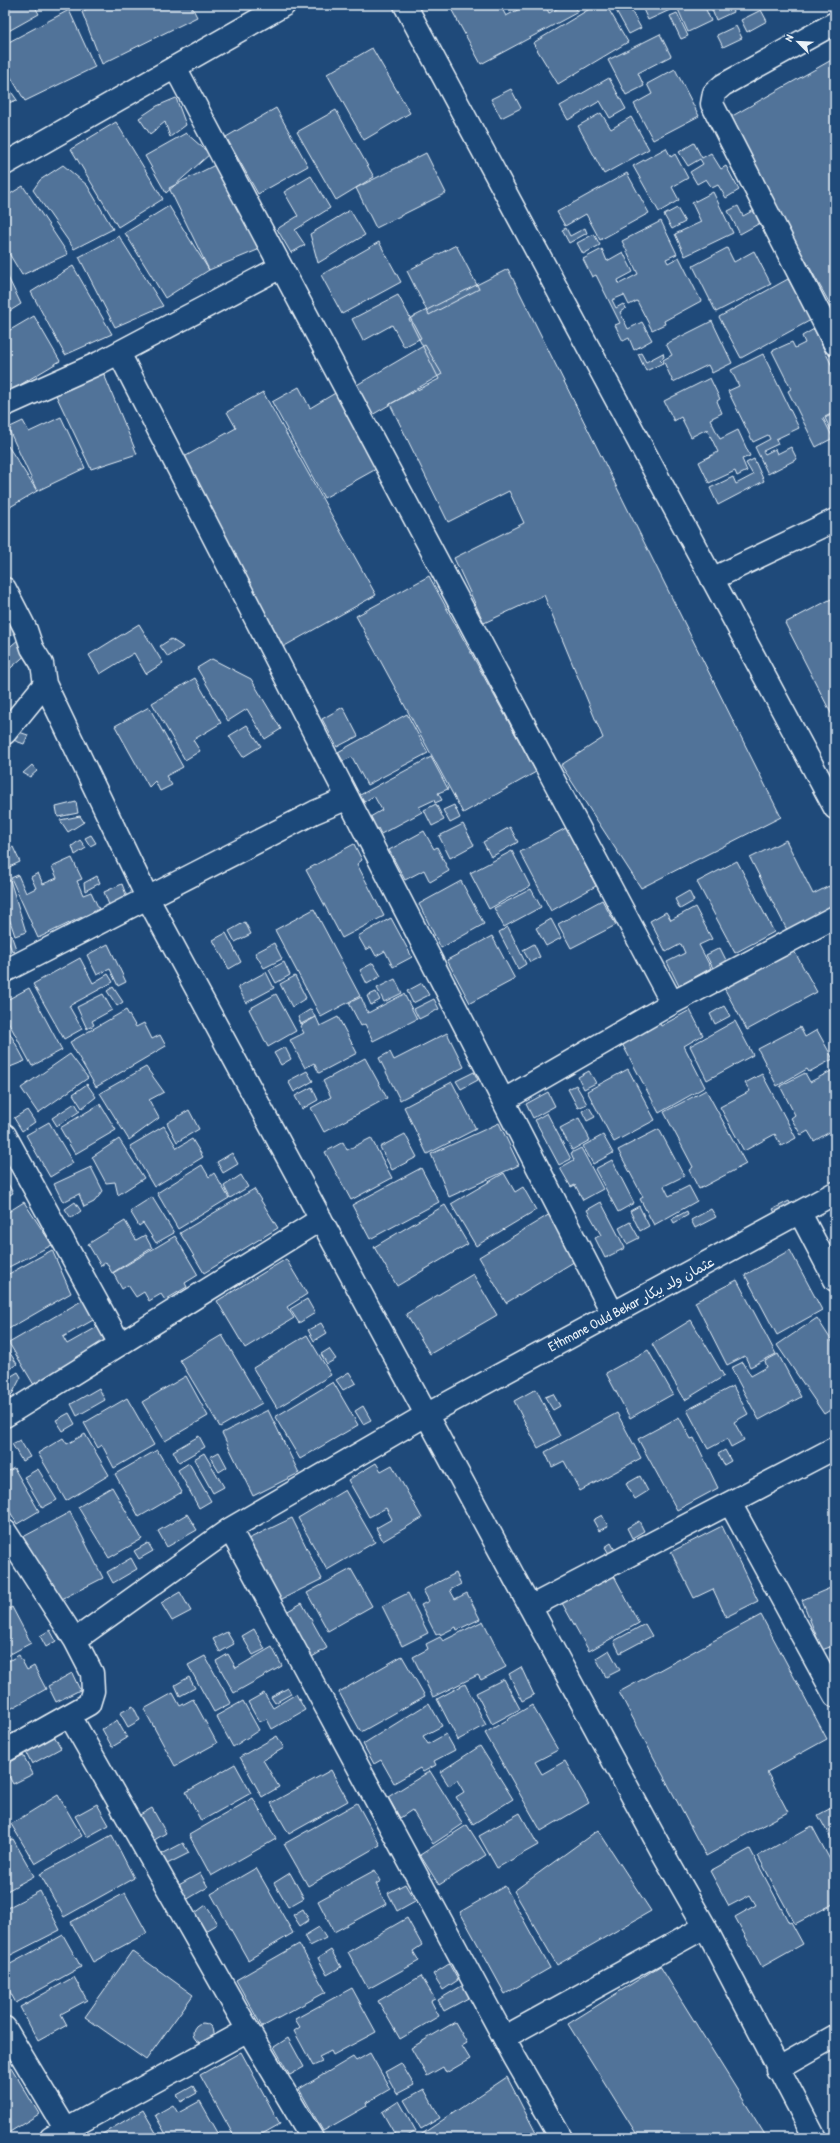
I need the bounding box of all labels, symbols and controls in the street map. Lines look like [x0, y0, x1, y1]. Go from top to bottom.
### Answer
north arrow [778, 22, 818, 62]
text: N [781, 32, 797, 43]
street label: Ethmane Ould Bekar عثمان ولد بيكار [544, 1252, 717, 1356]

